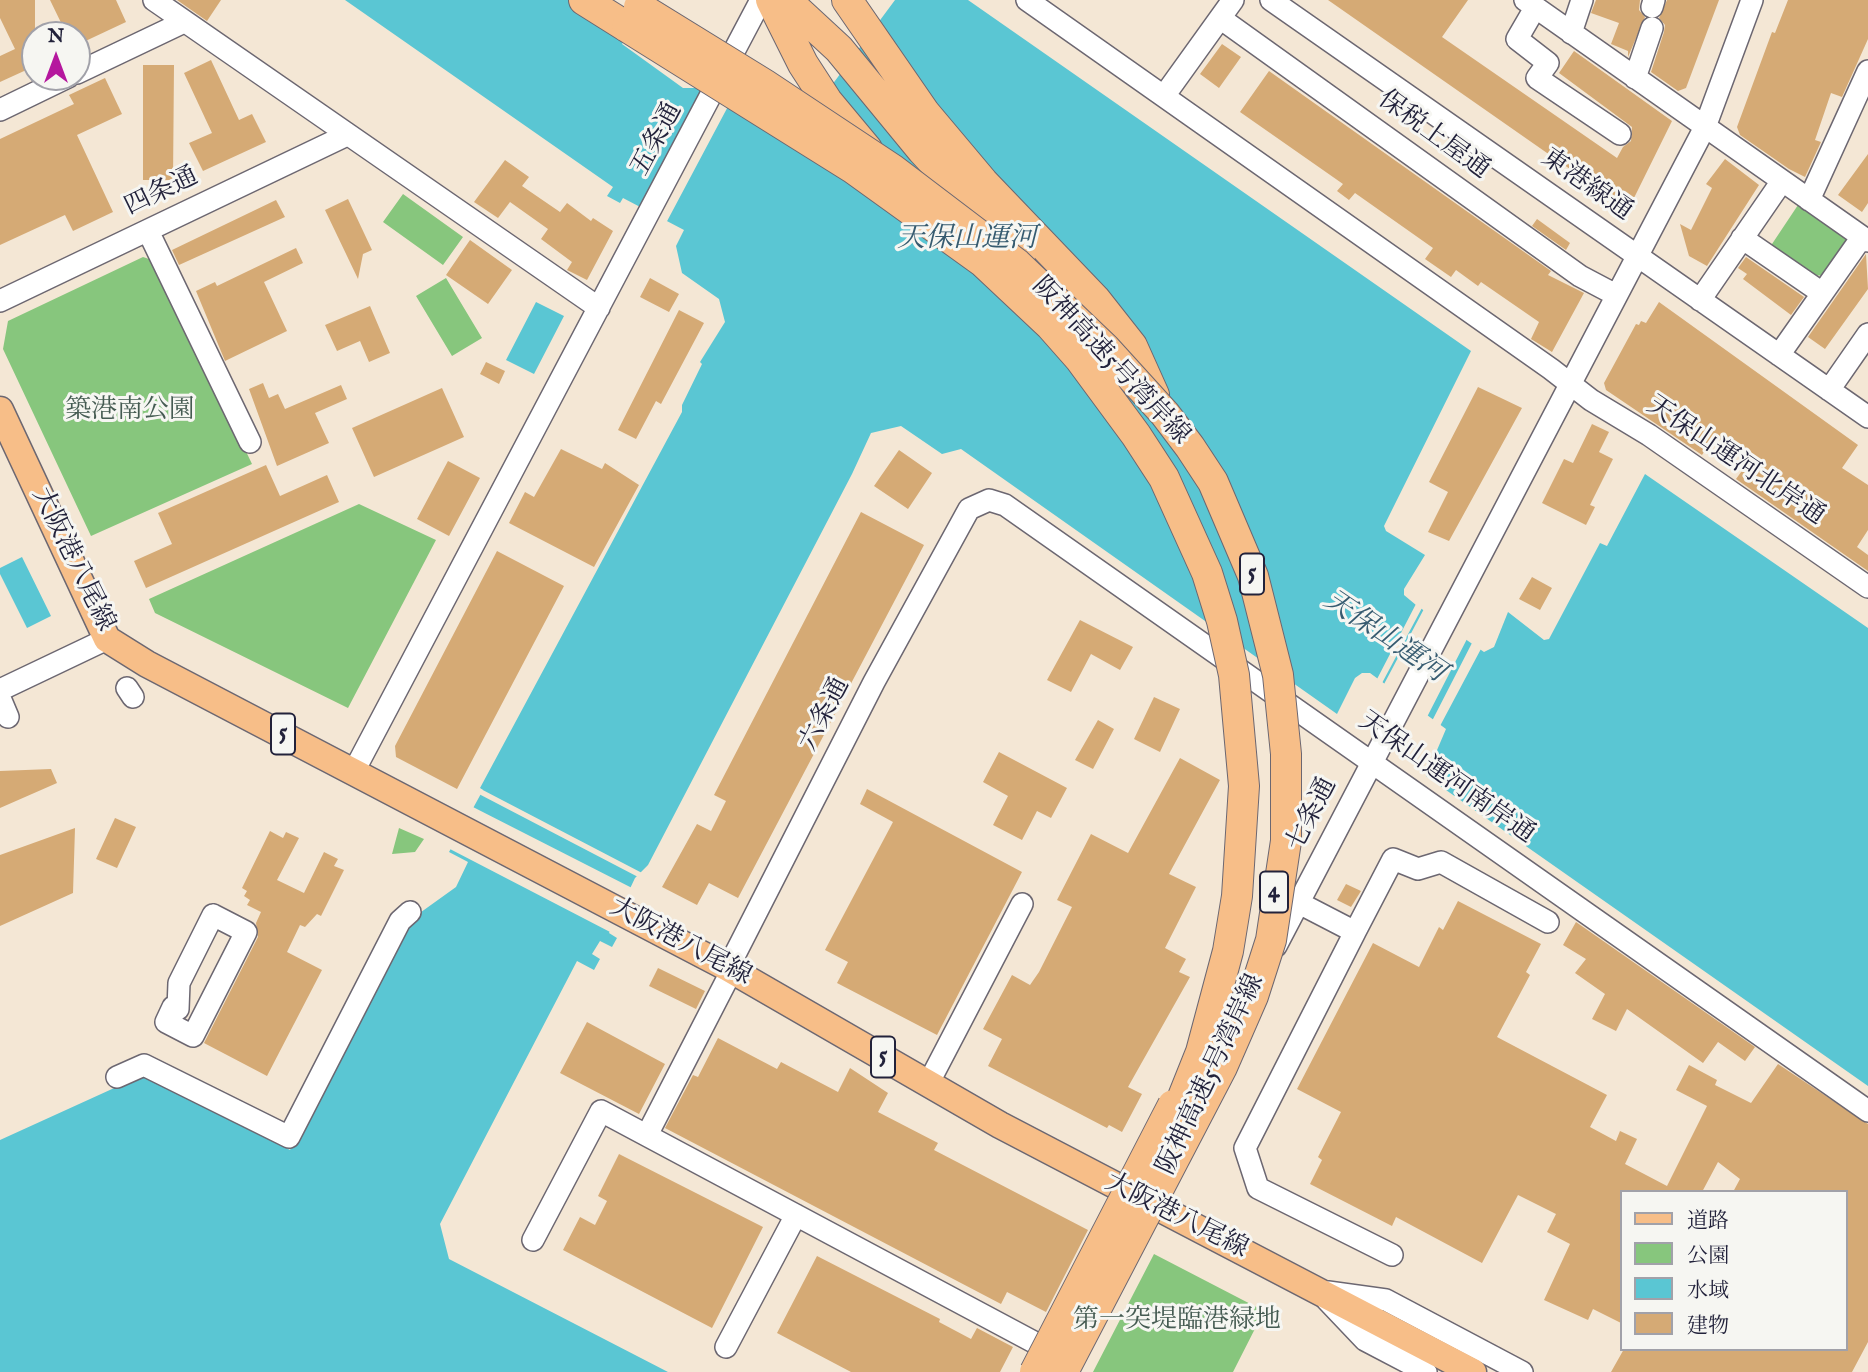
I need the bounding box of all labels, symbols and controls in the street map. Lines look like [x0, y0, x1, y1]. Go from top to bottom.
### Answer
north arrow [21, 21, 91, 91]
text: N [48, 25, 64, 49]
street label: 保税上屋通 [1371, 85, 1495, 187]
street label: 五条通 [626, 98, 690, 182]
street label: 東港線通 [1534, 143, 1638, 229]
street label: 四条通 [120, 162, 204, 224]
water label: 天保山運河 [897, 223, 1037, 257]
street label: 阪神高速5号湾岸線 [1024, 272, 1196, 452]
street label: 天保山運河北岸通 [1640, 391, 1830, 533]
park label: 築港南公園 [65, 396, 195, 428]
street label: 大阪港八尾線 [24, 483, 120, 637]
road number: 5 [1240, 554, 1264, 594]
water label: 天保山運河 [1317, 585, 1451, 691]
street label: 六条通 [794, 673, 858, 757]
street label: 天保山運河南岸通 [1352, 707, 1540, 851]
road number: 5 [271, 714, 295, 754]
street label: 七条通 [1281, 773, 1345, 857]
road number: 4 [1260, 872, 1288, 912]
street label: 大阪港八尾線 [604, 893, 756, 993]
street label: 阪神高速5号湾岸線 [1152, 970, 1272, 1180]
road number: 5 [871, 1036, 895, 1078]
street label: 大阪港八尾線 [1099, 1168, 1253, 1266]
legend [1619, 1190, 1847, 1351]
text: 道路 [1687, 1208, 1729, 1235]
text: 公園 [1687, 1243, 1729, 1270]
text: 水域 [1687, 1278, 1729, 1305]
park label: 第一突堤臨港緑地 [1073, 1306, 1281, 1338]
text: 建物 [1687, 1313, 1729, 1340]

